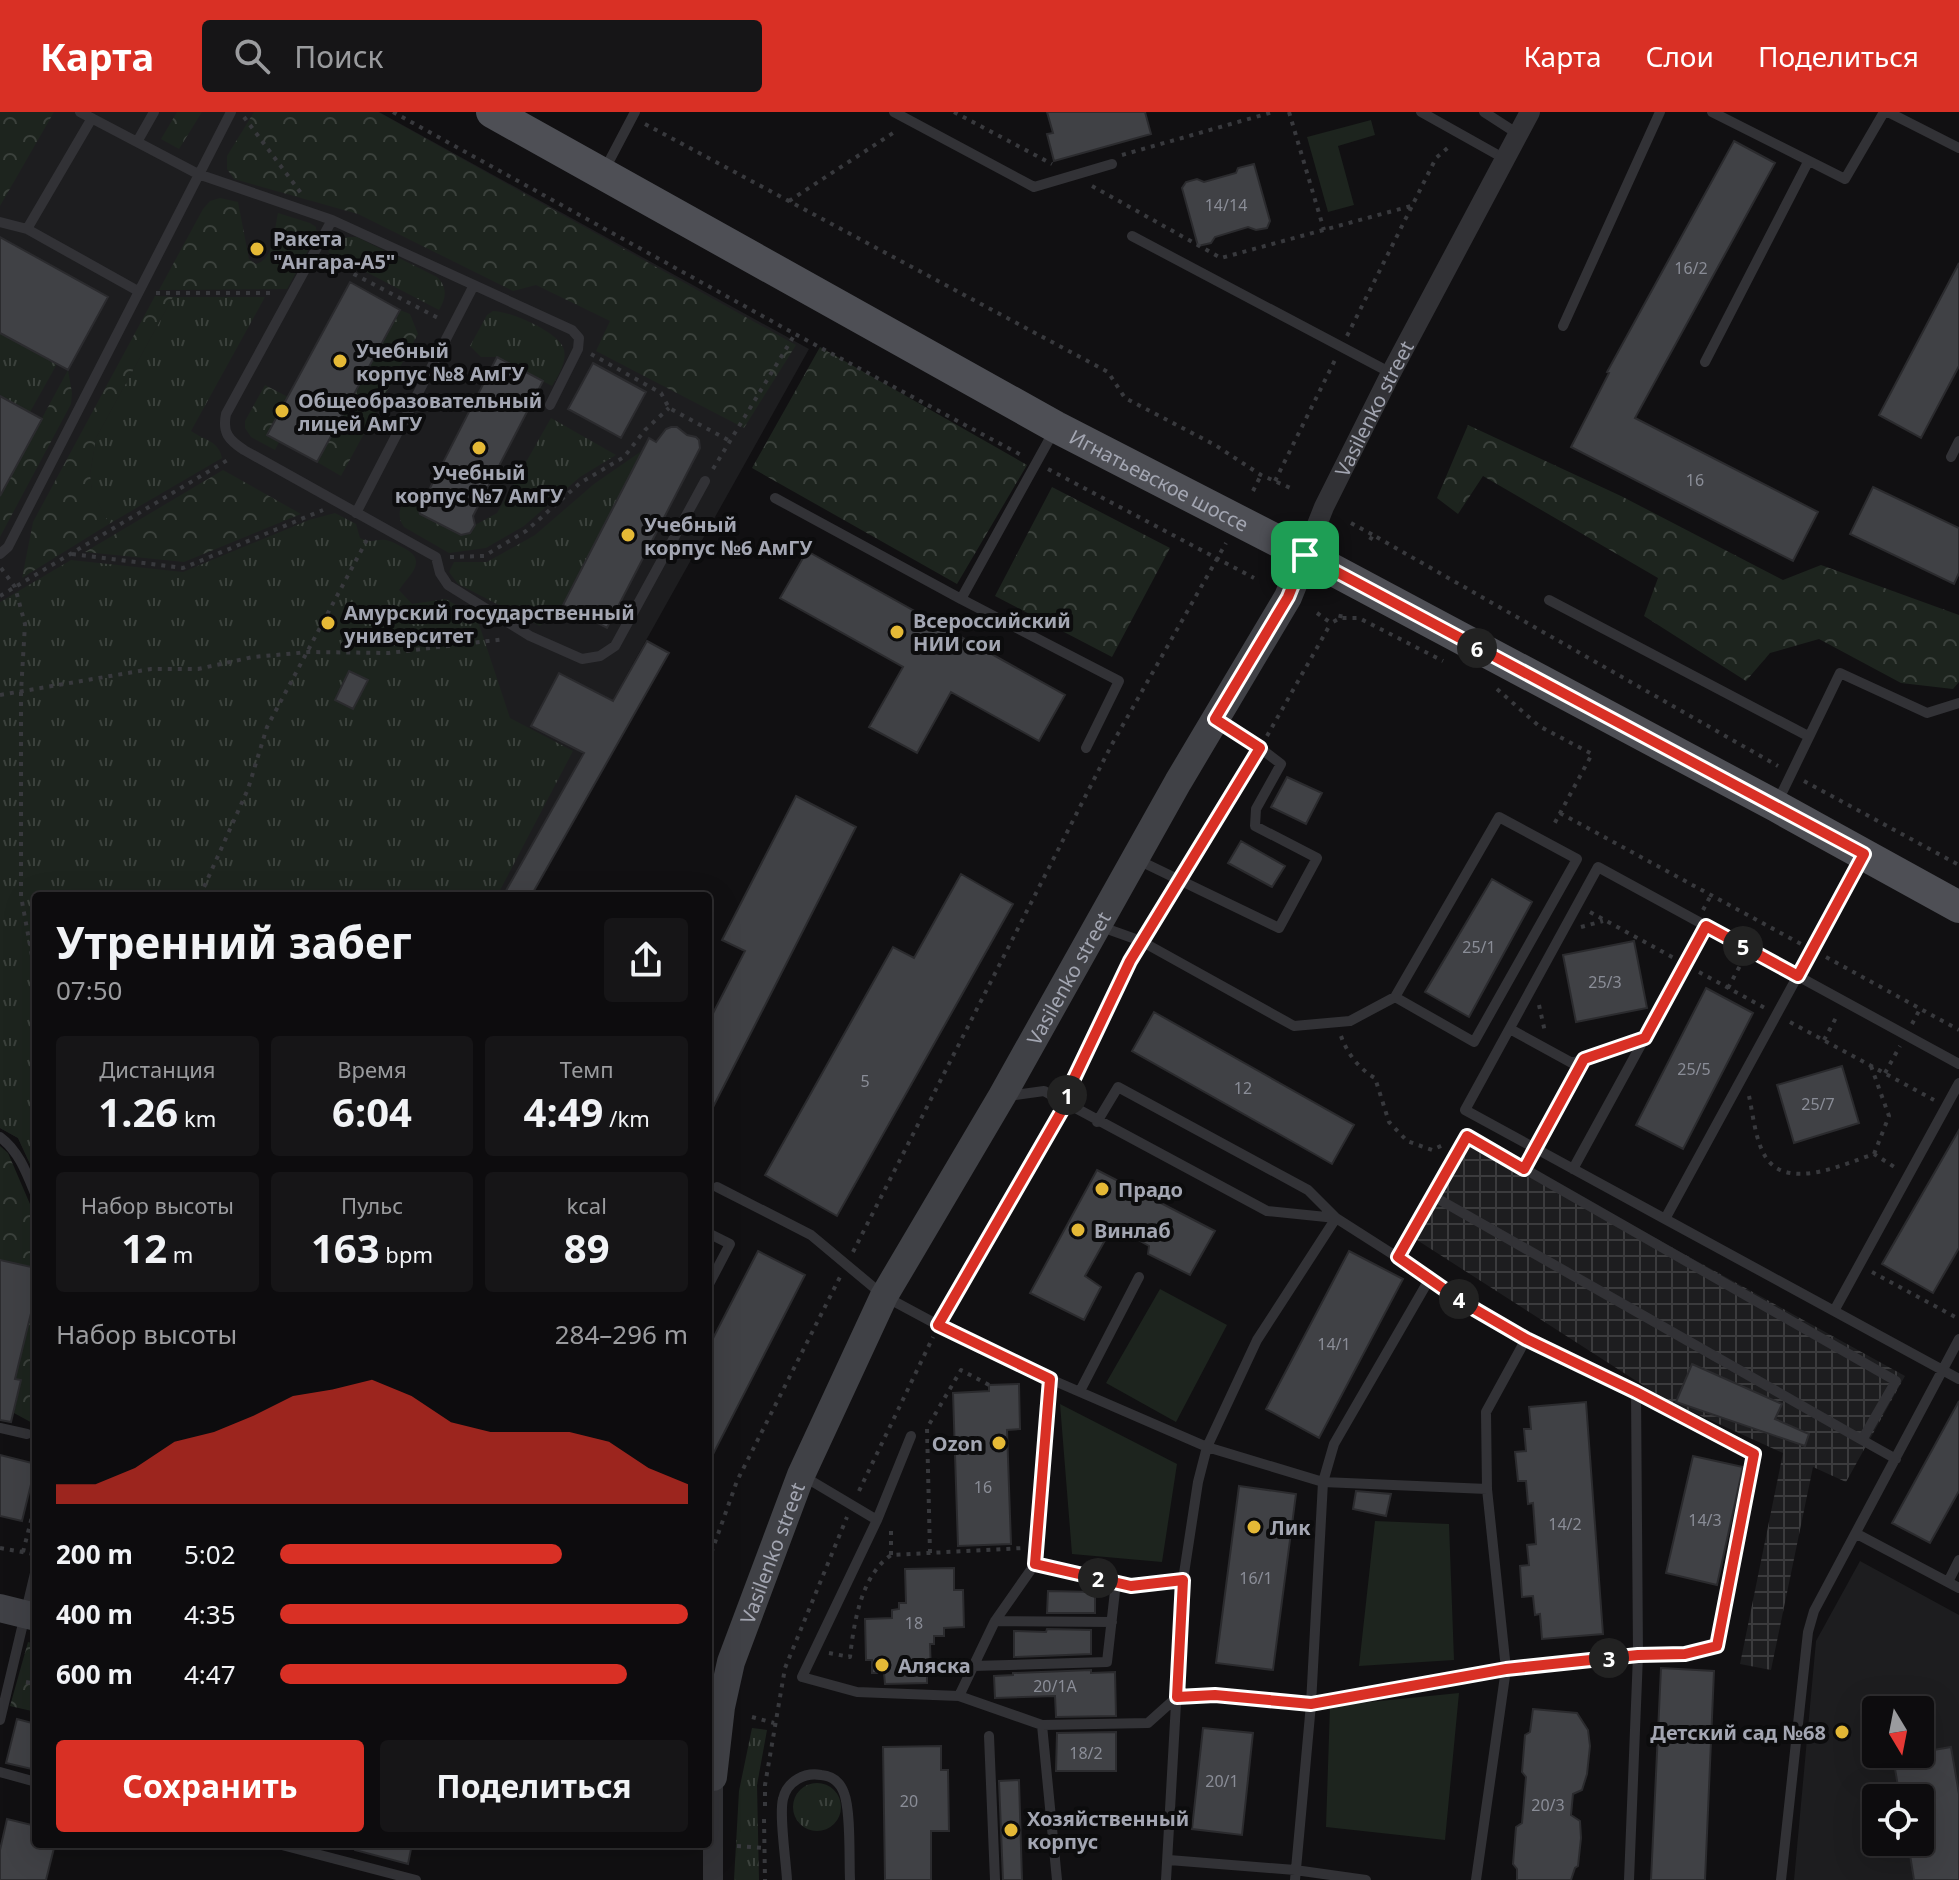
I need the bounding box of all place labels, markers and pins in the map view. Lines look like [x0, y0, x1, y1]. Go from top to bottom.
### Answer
place label: Ракета "Ангара-А5" [273, 225, 395, 275]
marker: Ракета "Ангара-А5" [248, 240, 266, 258]
place label: Учебный корпус №8 АмГУ [356, 337, 525, 387]
marker: Учебный корпус №8 АмГУ [331, 352, 349, 370]
place label: Общеобразовательный лицей АмГУ [298, 387, 542, 437]
marker: Общеобразовательный лицей АмГУ [273, 402, 291, 420]
marker: Учебный корпус №7 АмГУ [470, 439, 488, 457]
place label: Учебный корпус №7 АмГУ [395, 459, 563, 509]
place label: Учебный корпус №6 АмГУ [644, 511, 813, 561]
pin [1271, 521, 1339, 589]
marker: Учебный корпус №6 АмГУ [619, 526, 637, 544]
place label: Амурский государственный университет [343, 599, 635, 649]
place label: Всероссийский НИИ сои [913, 607, 1071, 657]
marker: Амурский государственный университет [319, 614, 337, 632]
marker: Всероссийский НИИ сои [888, 623, 906, 641]
pin: 6 [1457, 628, 1497, 668]
pin: 5 [1723, 926, 1763, 966]
pin: 1 [1047, 1075, 1087, 1115]
place label: Прадо [1118, 1176, 1183, 1203]
marker: Прадо [1093, 1180, 1111, 1198]
place label: Винлаб [1094, 1217, 1171, 1244]
marker: Винлаб [1069, 1221, 1087, 1239]
pin: 4 [1439, 1279, 1479, 1319]
place label: Ozon [932, 1430, 983, 1457]
marker: Ozon [990, 1434, 1008, 1452]
place label: Лик [1270, 1514, 1311, 1541]
marker: Лик [1245, 1518, 1263, 1536]
pin: 2 [1078, 1558, 1118, 1598]
pin: 3 [1589, 1638, 1629, 1678]
place label: Аляска [898, 1652, 971, 1679]
marker: Аляска [873, 1656, 891, 1674]
place label: Детский сад №68 [1650, 1719, 1826, 1746]
marker: Детский сад №68 [1833, 1723, 1851, 1741]
place label: Хозяйственный корпус [1027, 1805, 1189, 1855]
marker: Хозяйственный корпус [1002, 1821, 1020, 1839]

